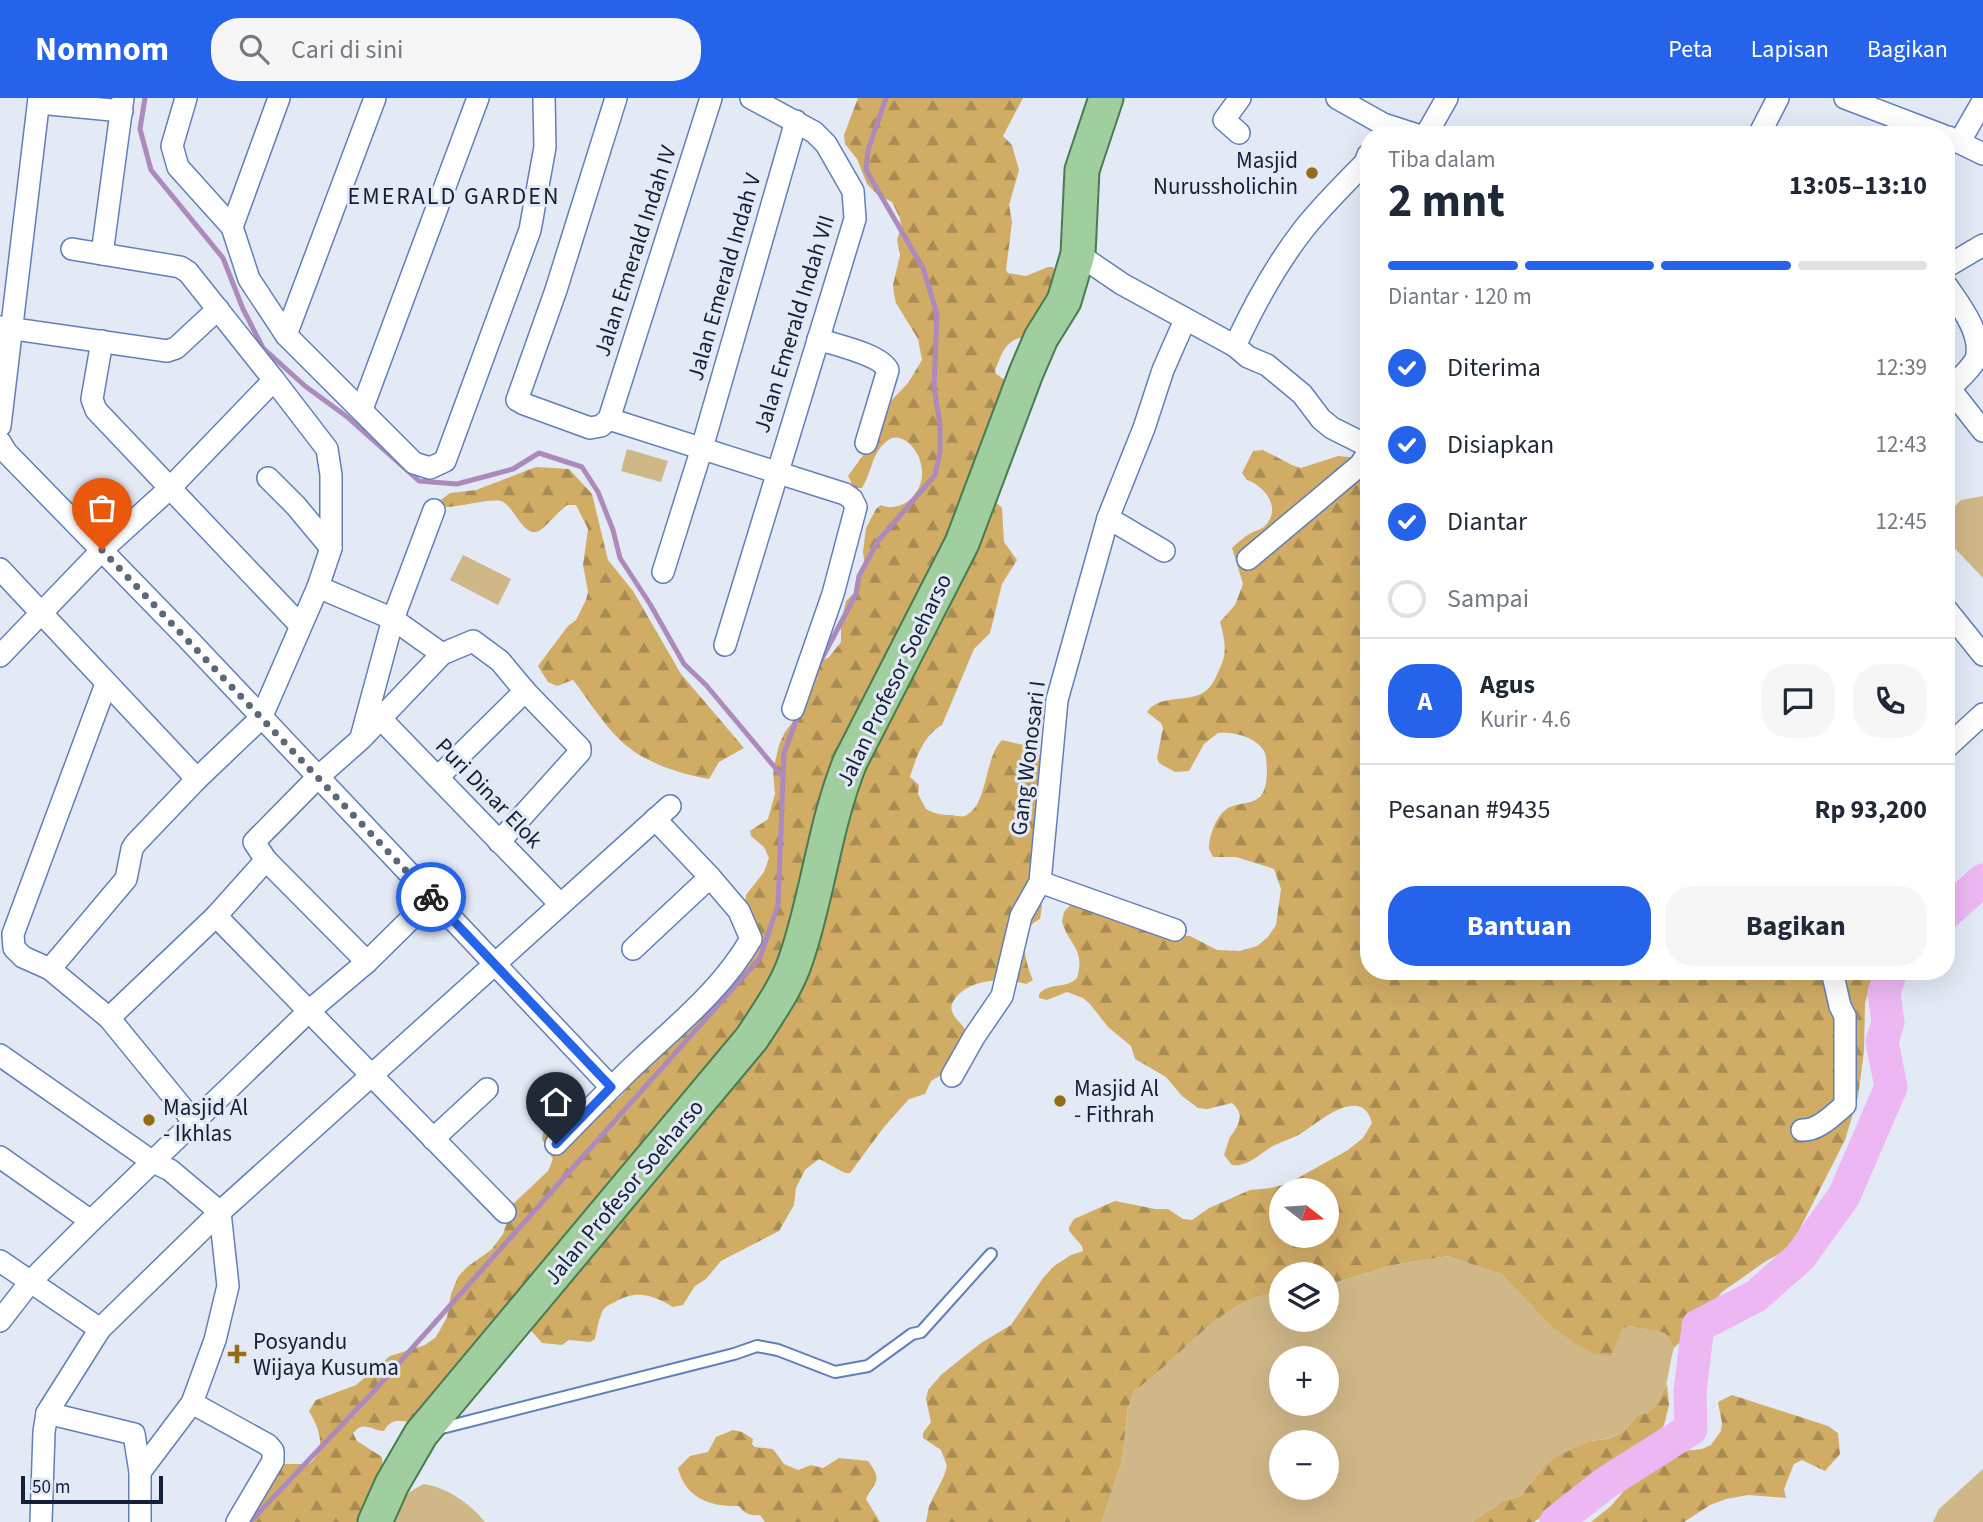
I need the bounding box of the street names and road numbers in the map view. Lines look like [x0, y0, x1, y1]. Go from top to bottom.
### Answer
street label: Jalan Emerald Indah IV [585, 141, 685, 361]
street label: Jalan Emerald Indah V [679, 169, 769, 384]
street label: Jalan Emerald Indah VII [745, 211, 843, 437]
street label: Jalan Profesor Soeharso [828, 568, 960, 792]
street label: Gang Wonosari I [1002, 679, 1054, 837]
street label: Puri Dinar Elok [428, 730, 551, 856]
street label: Jalan Profesor Soeharso [536, 1092, 712, 1292]

